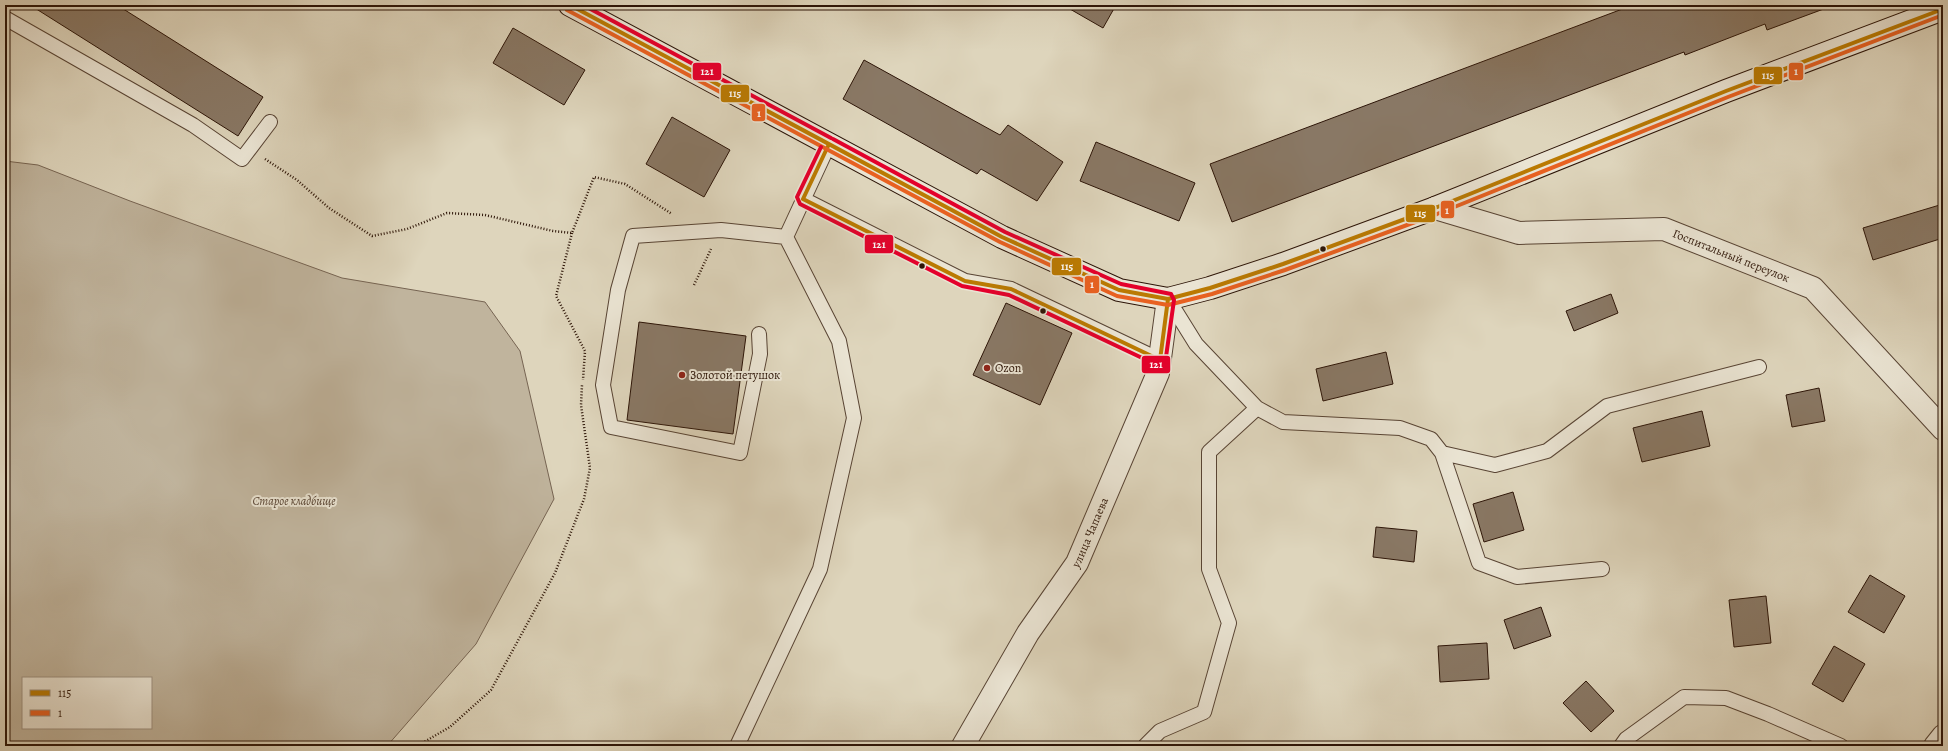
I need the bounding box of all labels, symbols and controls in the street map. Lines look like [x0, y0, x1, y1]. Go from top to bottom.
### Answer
line badge: 121 [692, 62, 722, 81]
line badge: 1 [1788, 62, 1804, 81]
text: 121 [700, 64, 714, 79]
text: 1 [1794, 64, 1798, 79]
line badge: 115 [1753, 66, 1783, 85]
text: 115 [1762, 68, 1775, 83]
line badge: 115 [720, 84, 750, 103]
text: 115 [729, 86, 742, 101]
line badge: 1 [751, 103, 766, 122]
text: 1 [757, 106, 761, 121]
line badge: 1 [1440, 200, 1455, 219]
text: 1 [1445, 203, 1449, 218]
line badge: 115 [1405, 204, 1436, 223]
text: 115 [1414, 206, 1427, 221]
street label: Госпитальный переулок [1670, 225, 1792, 286]
line badge: 121 [864, 234, 894, 254]
text: 121 [872, 237, 886, 252]
unlabelled marker [1318, 244, 1328, 254]
line badge: 115 [1051, 257, 1082, 276]
text: 115 [1061, 259, 1074, 274]
unlabelled marker [917, 261, 927, 271]
line badge: 1 [1084, 275, 1100, 294]
text: 1 [1090, 277, 1094, 292]
unlabelled marker [1038, 306, 1048, 316]
line badge: 121 [1141, 355, 1171, 374]
text: 121 [1149, 357, 1163, 372]
place label: Ozon [995, 360, 1022, 376]
marker: Ozon [982, 363, 992, 373]
place label: Золотой петушок [690, 367, 780, 383]
marker: Золотой петушок [677, 370, 687, 380]
park label: Старое кладбище [252, 493, 336, 509]
street label: улица Чапаева [1067, 495, 1112, 572]
legend [22, 677, 152, 729]
text: 115 [58, 685, 71, 701]
text: 1 [58, 705, 62, 721]

